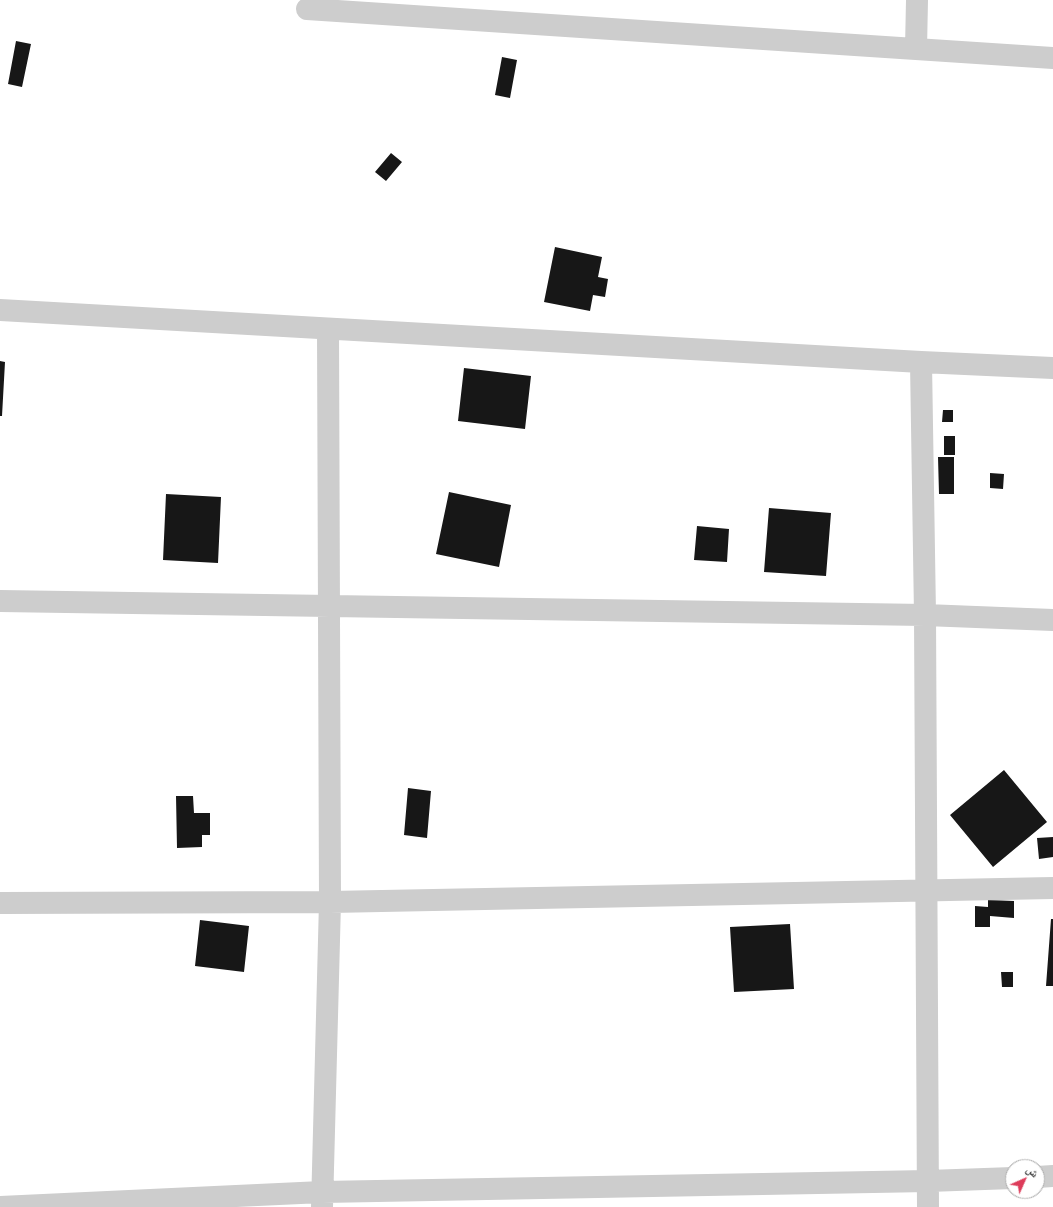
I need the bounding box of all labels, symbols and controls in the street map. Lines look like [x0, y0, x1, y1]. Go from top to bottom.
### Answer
north arrow [1005, 1159, 1045, 1199]
text: ش [1024, 1162, 1042, 1180]

